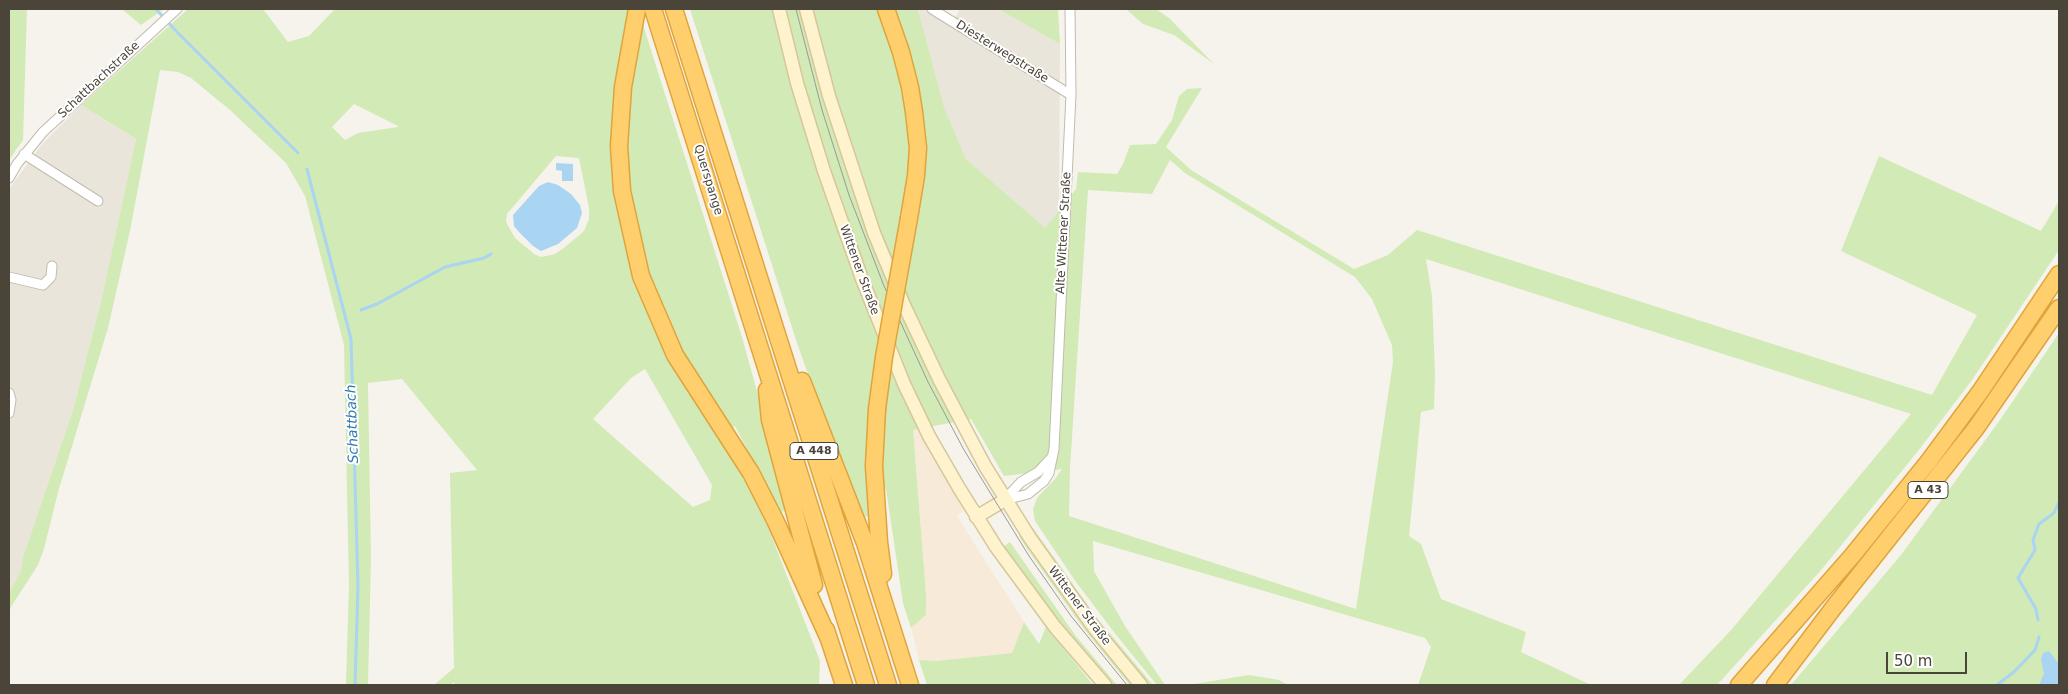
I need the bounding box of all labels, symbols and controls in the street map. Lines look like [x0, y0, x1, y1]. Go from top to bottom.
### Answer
street label: Diesterwegstraße [953, 18, 1051, 86]
street label: Schattbachstraße [55, 39, 143, 121]
street label: Querspange [690, 143, 726, 217]
street label: Alte Wittener Straße [1054, 171, 1074, 295]
street label: Wittener Straße [836, 223, 882, 317]
water label: Schattbach [343, 384, 363, 464]
road number: A 448 [790, 442, 838, 460]
road number: A 43 [1908, 482, 1948, 498]
street label: Wittener Straße [1045, 564, 1113, 648]
scale bar [1888, 642, 1969, 674]
text: 50 m [1894, 652, 1932, 670]

